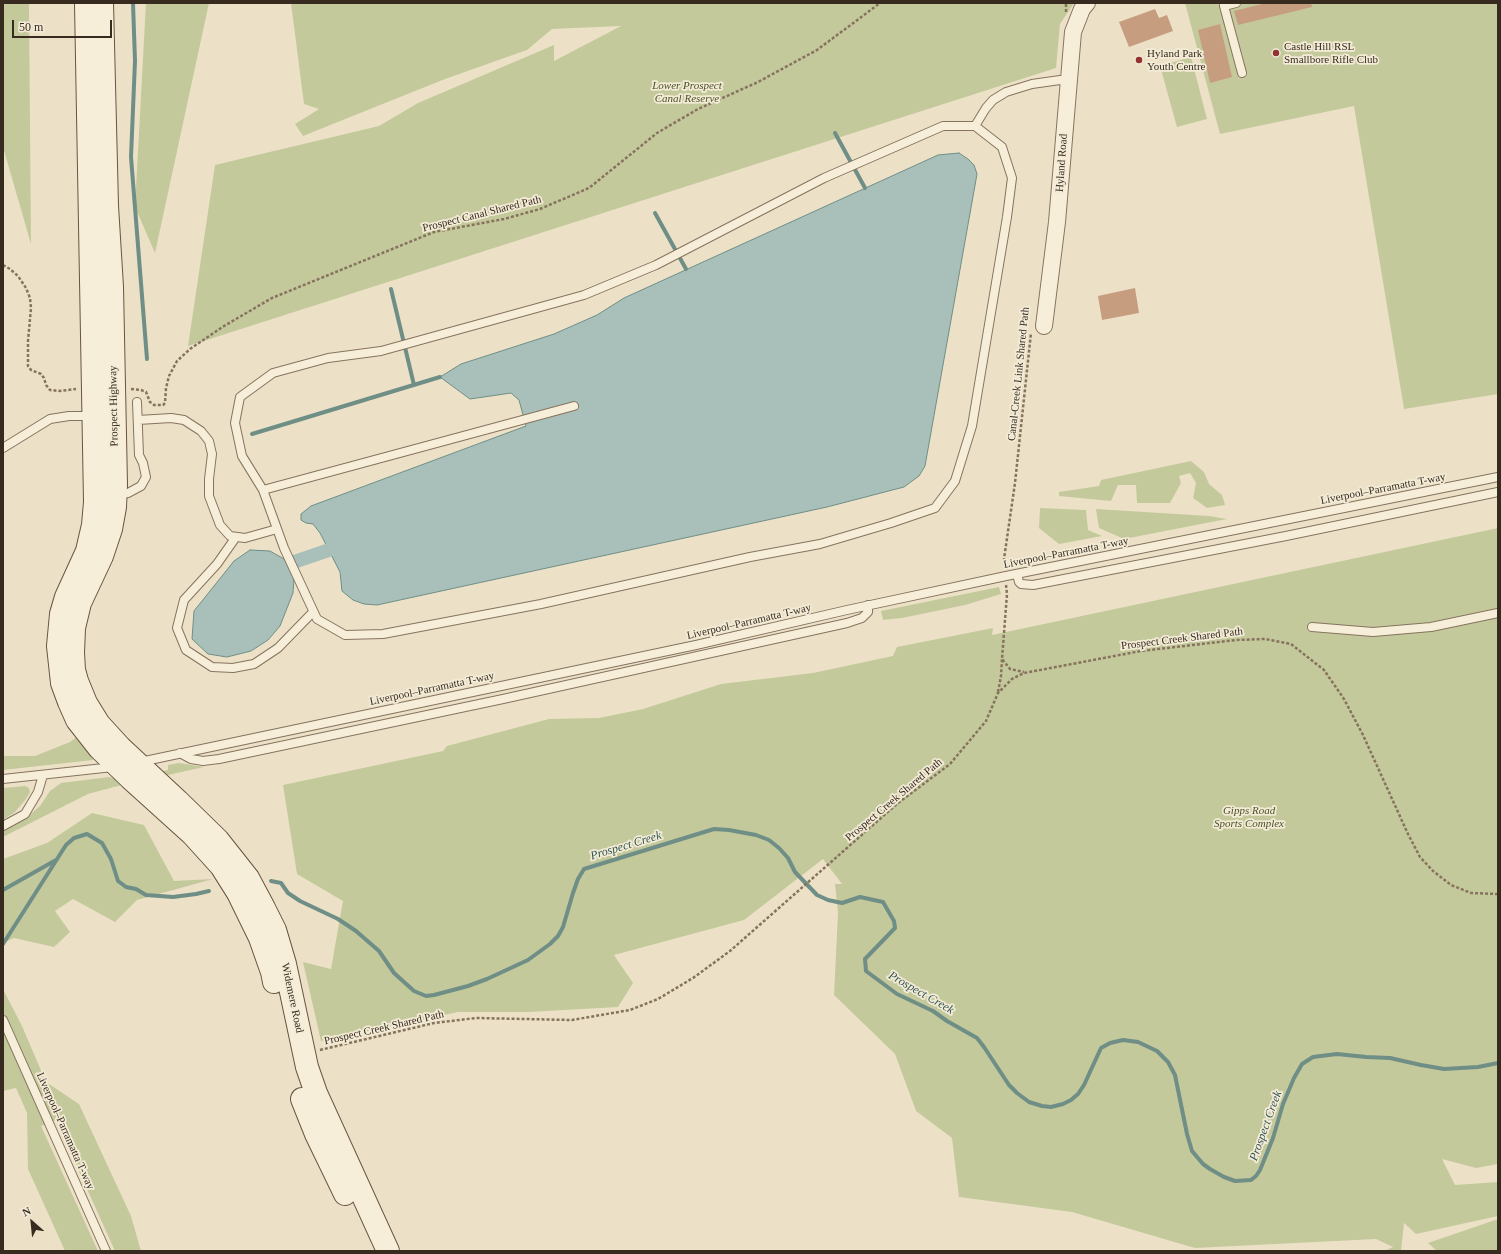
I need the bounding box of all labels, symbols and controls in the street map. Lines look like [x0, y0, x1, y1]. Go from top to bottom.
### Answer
scale bar [14, 12, 114, 38]
text: 50 m [19, 20, 43, 34]
place label: Castle Hill RSL Smallbore Rifle Club [1284, 40, 1378, 66]
place label: Hyland Park Youth Centre [1147, 47, 1205, 73]
marker: Castle Hill RSL Smallbore Rifle Club [1271, 48, 1281, 58]
marker: Hyland Park Youth Centre [1134, 55, 1144, 65]
park label: Lower Prospect Canal Reserve [652, 79, 722, 105]
street label: Hyland Road [1053, 133, 1071, 193]
street label: Prospect Canal Shared Path [421, 193, 543, 235]
street label: Canal-Creek Link Shared Path [1005, 306, 1033, 442]
street label: Prospect Highway [107, 365, 121, 447]
street label: Liverpool–Parramatta T-way [1319, 470, 1447, 508]
street label: Liverpool–Parramatta T-way [1002, 534, 1130, 572]
street label: Liverpool–Parramatta T-way [686, 601, 812, 643]
street label: Prospect Creek Shared Path [1120, 625, 1244, 653]
street label: Liverpool–Parramatta T-way [369, 669, 495, 709]
street label: Prospect Creek Shared Path [843, 756, 945, 844]
park label: Gipps Road Sports Complex [1214, 804, 1284, 830]
water label: Prospect Creek [589, 828, 663, 864]
street label: Widemere Road [278, 962, 306, 1034]
water label: Prospect Creek [886, 968, 956, 1018]
street label: Prospect Creek Shared Path [323, 1008, 445, 1048]
street label: Liverpool–Parramatta T-way [33, 1070, 97, 1192]
water label: Prospect Creek [1247, 1089, 1285, 1163]
north arrow [12, 1202, 52, 1242]
text: N [20, 1204, 33, 1218]

